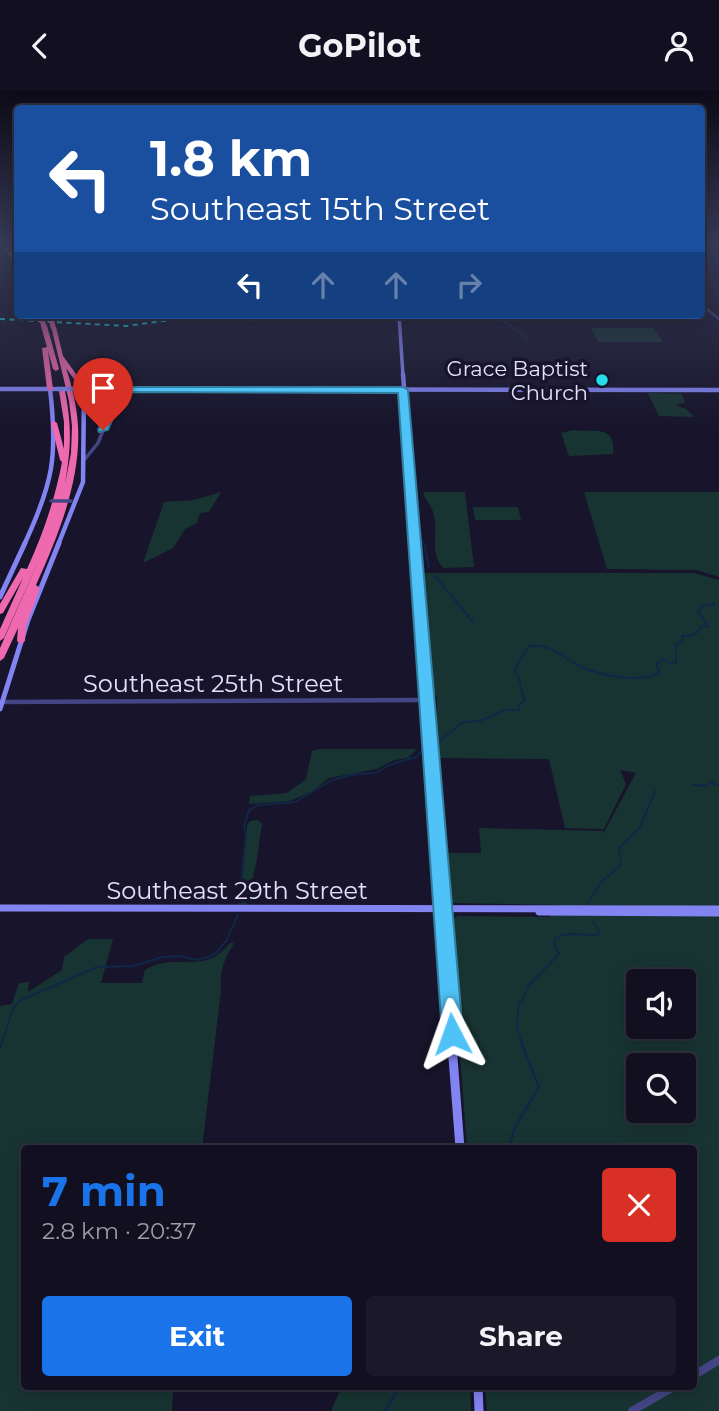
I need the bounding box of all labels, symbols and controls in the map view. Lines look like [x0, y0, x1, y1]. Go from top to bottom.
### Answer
text: GoPilot [298, 26, 421, 65]
icon: back [21, 27, 59, 65]
icon: person [660, 27, 698, 65]
text: 1.8 km [150, 129, 312, 188]
icon: left [35, 133, 126, 224]
text: Southeast 15th Street [150, 189, 490, 228]
icon: left [231, 266, 269, 304]
icon: ahead [304, 266, 342, 304]
icon: ahead [377, 266, 415, 304]
icon: right [450, 266, 488, 304]
place label: Grace Baptist Church [447, 356, 588, 405]
pin [73, 358, 133, 430]
icon: arrive [84, 369, 122, 407]
marker: Grace Baptist Church [594, 372, 610, 388]
street label: Southeast 25th Street [83, 669, 343, 698]
street label: Southeast 29th Street [106, 876, 368, 905]
map controls [626, 969, 696, 1123]
button: sound [626, 969, 696, 1039]
position arrow [415, 997, 489, 1071]
button: search [626, 1053, 696, 1123]
text: 7 min [42, 1165, 166, 1217]
button: close [602, 1168, 676, 1242]
text: 2.8 km · 20:37 [42, 1217, 196, 1245]
button: Exit [42, 1296, 352, 1376]
button: Share [366, 1296, 676, 1376]

